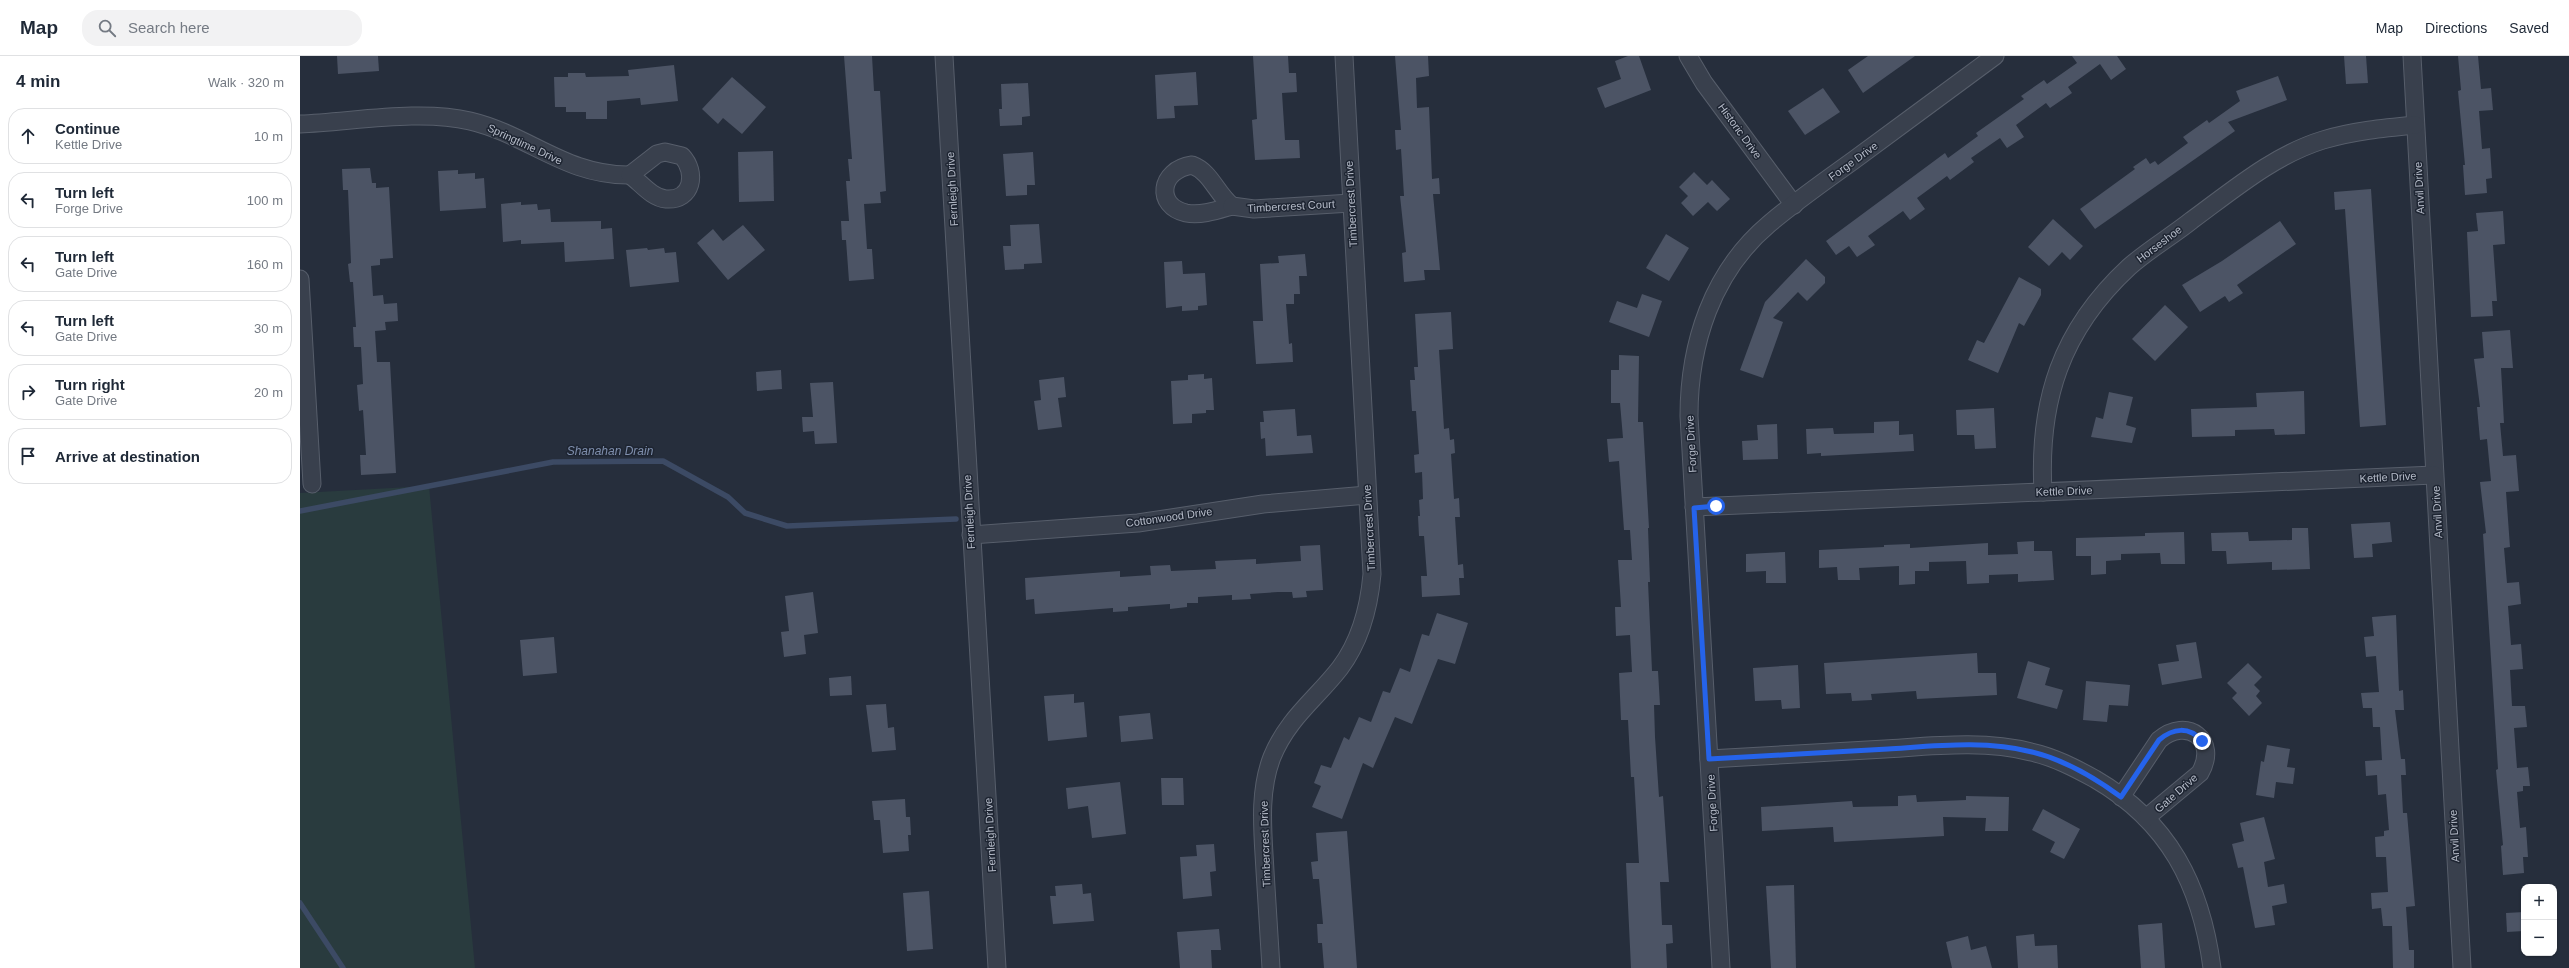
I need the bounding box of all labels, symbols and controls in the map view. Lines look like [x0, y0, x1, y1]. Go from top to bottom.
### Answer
search box [82, 10, 362, 46]
text: Map [20, 17, 58, 38]
icon: search [96, 17, 118, 39]
text: Search here [128, 19, 210, 36]
text: Map [2376, 20, 2403, 36]
text: Directions [2425, 20, 2487, 36]
text: Saved [2509, 20, 2549, 36]
text: 4 min [16, 72, 60, 91]
text: Walk · 320 m [208, 75, 284, 90]
street label: Historic Drive [1716, 101, 1764, 161]
text: Continue [55, 120, 120, 137]
street label: Springtime Drive [486, 121, 564, 167]
icon: ahead [17, 125, 39, 147]
text: 10 m [254, 129, 283, 144]
text: Kettle Drive [55, 137, 122, 152]
street label: Forge Drive [1826, 139, 1880, 183]
street label: Fernleigh Drive [944, 151, 960, 227]
street label: Timbercrest Drive [1343, 161, 1359, 247]
street label: Anvil Drive [2412, 161, 2426, 215]
text: Turn left [55, 184, 114, 201]
icon: left [17, 189, 39, 211]
text: 100 m [247, 193, 283, 208]
street label: Timbercrest Court [1247, 198, 1335, 214]
text: Forge Drive [55, 201, 123, 216]
street label: Horseshoe [2134, 223, 2184, 265]
text: Turn left [55, 248, 114, 265]
icon: left [17, 253, 39, 275]
text: 160 m [247, 257, 283, 272]
text: Gate Drive [55, 265, 117, 280]
text: Turn left [55, 312, 114, 329]
icon: left [17, 317, 39, 339]
text: 30 m [254, 321, 283, 336]
text: Gate Drive [55, 329, 117, 344]
text: Turn right [55, 376, 125, 393]
icon: right [17, 381, 39, 403]
text: 20 m [254, 385, 283, 400]
text: Gate Drive [55, 393, 117, 408]
street label: Forge Drive [1684, 415, 1698, 473]
water label: Shanahan Drain [567, 444, 654, 458]
icon: arrive [17, 445, 39, 467]
text: Arrive at destination [55, 448, 200, 465]
street label: Kettle Drive [2359, 470, 2417, 484]
street label: Fernleigh Drive [961, 474, 977, 550]
street label: Kettle Drive [2035, 484, 2093, 498]
street label: Timbercrest Drive [1361, 485, 1377, 571]
street label: Anvil Drive [2430, 485, 2444, 539]
route start [1707, 497, 1725, 515]
street label: Cottonwood Drive [1125, 505, 1213, 529]
route end [2193, 732, 2211, 750]
street label: Gate Drive [2152, 771, 2200, 815]
street label: Forge Drive [1705, 774, 1719, 832]
street label: Fernleigh Drive [982, 797, 998, 873]
street label: Timbercrest Drive [1257, 801, 1273, 887]
street label: Anvil Drive [2447, 809, 2461, 863]
map controls [2521, 884, 2557, 956]
button: + [2521, 884, 2557, 920]
button: − [2521, 920, 2557, 956]

